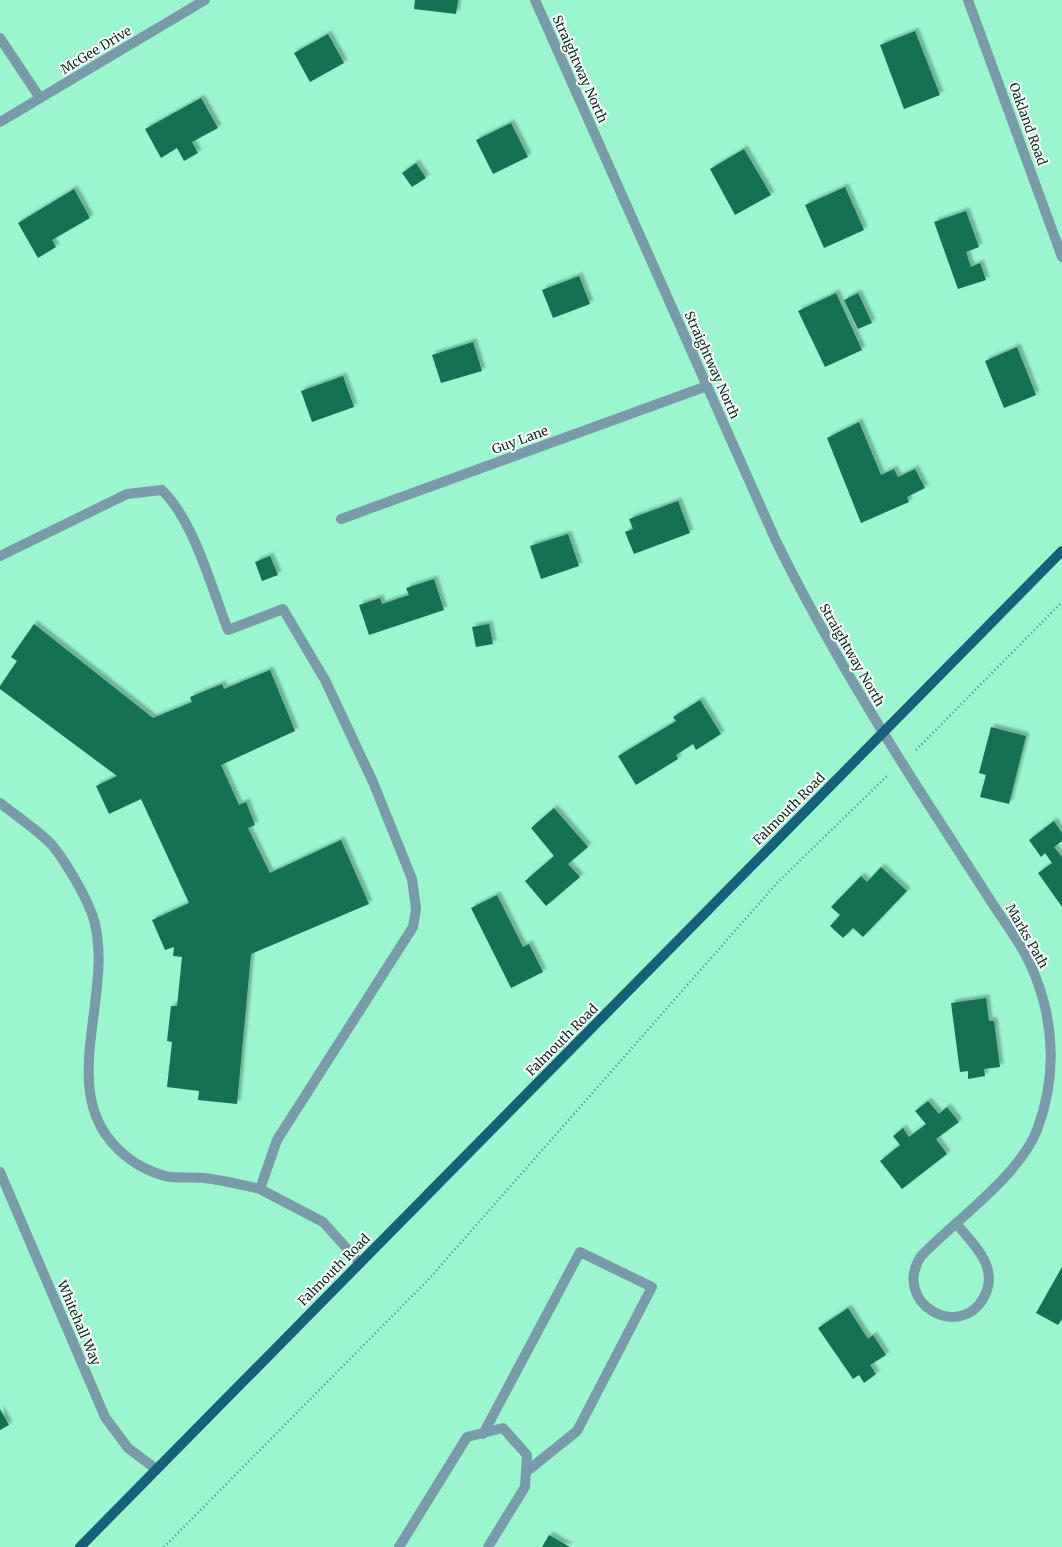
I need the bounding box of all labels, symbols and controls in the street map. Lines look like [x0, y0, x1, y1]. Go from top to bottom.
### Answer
street label: Straightway North [549, 12, 612, 126]
street label: McGee Drive [57, 22, 135, 78]
street label: Oakland Road [1005, 80, 1051, 168]
street label: Straightway North [681, 308, 744, 422]
street label: Guy Lane [489, 422, 551, 458]
street label: Straightway North [816, 600, 889, 710]
street label: Falmouth Road [749, 769, 829, 849]
street label: Marks Path [1002, 901, 1052, 972]
street label: Falmouth Road [522, 1000, 602, 1080]
street label: Falmouth Road [294, 1230, 374, 1310]
street label: Whitehall Way [53, 1277, 105, 1369]

